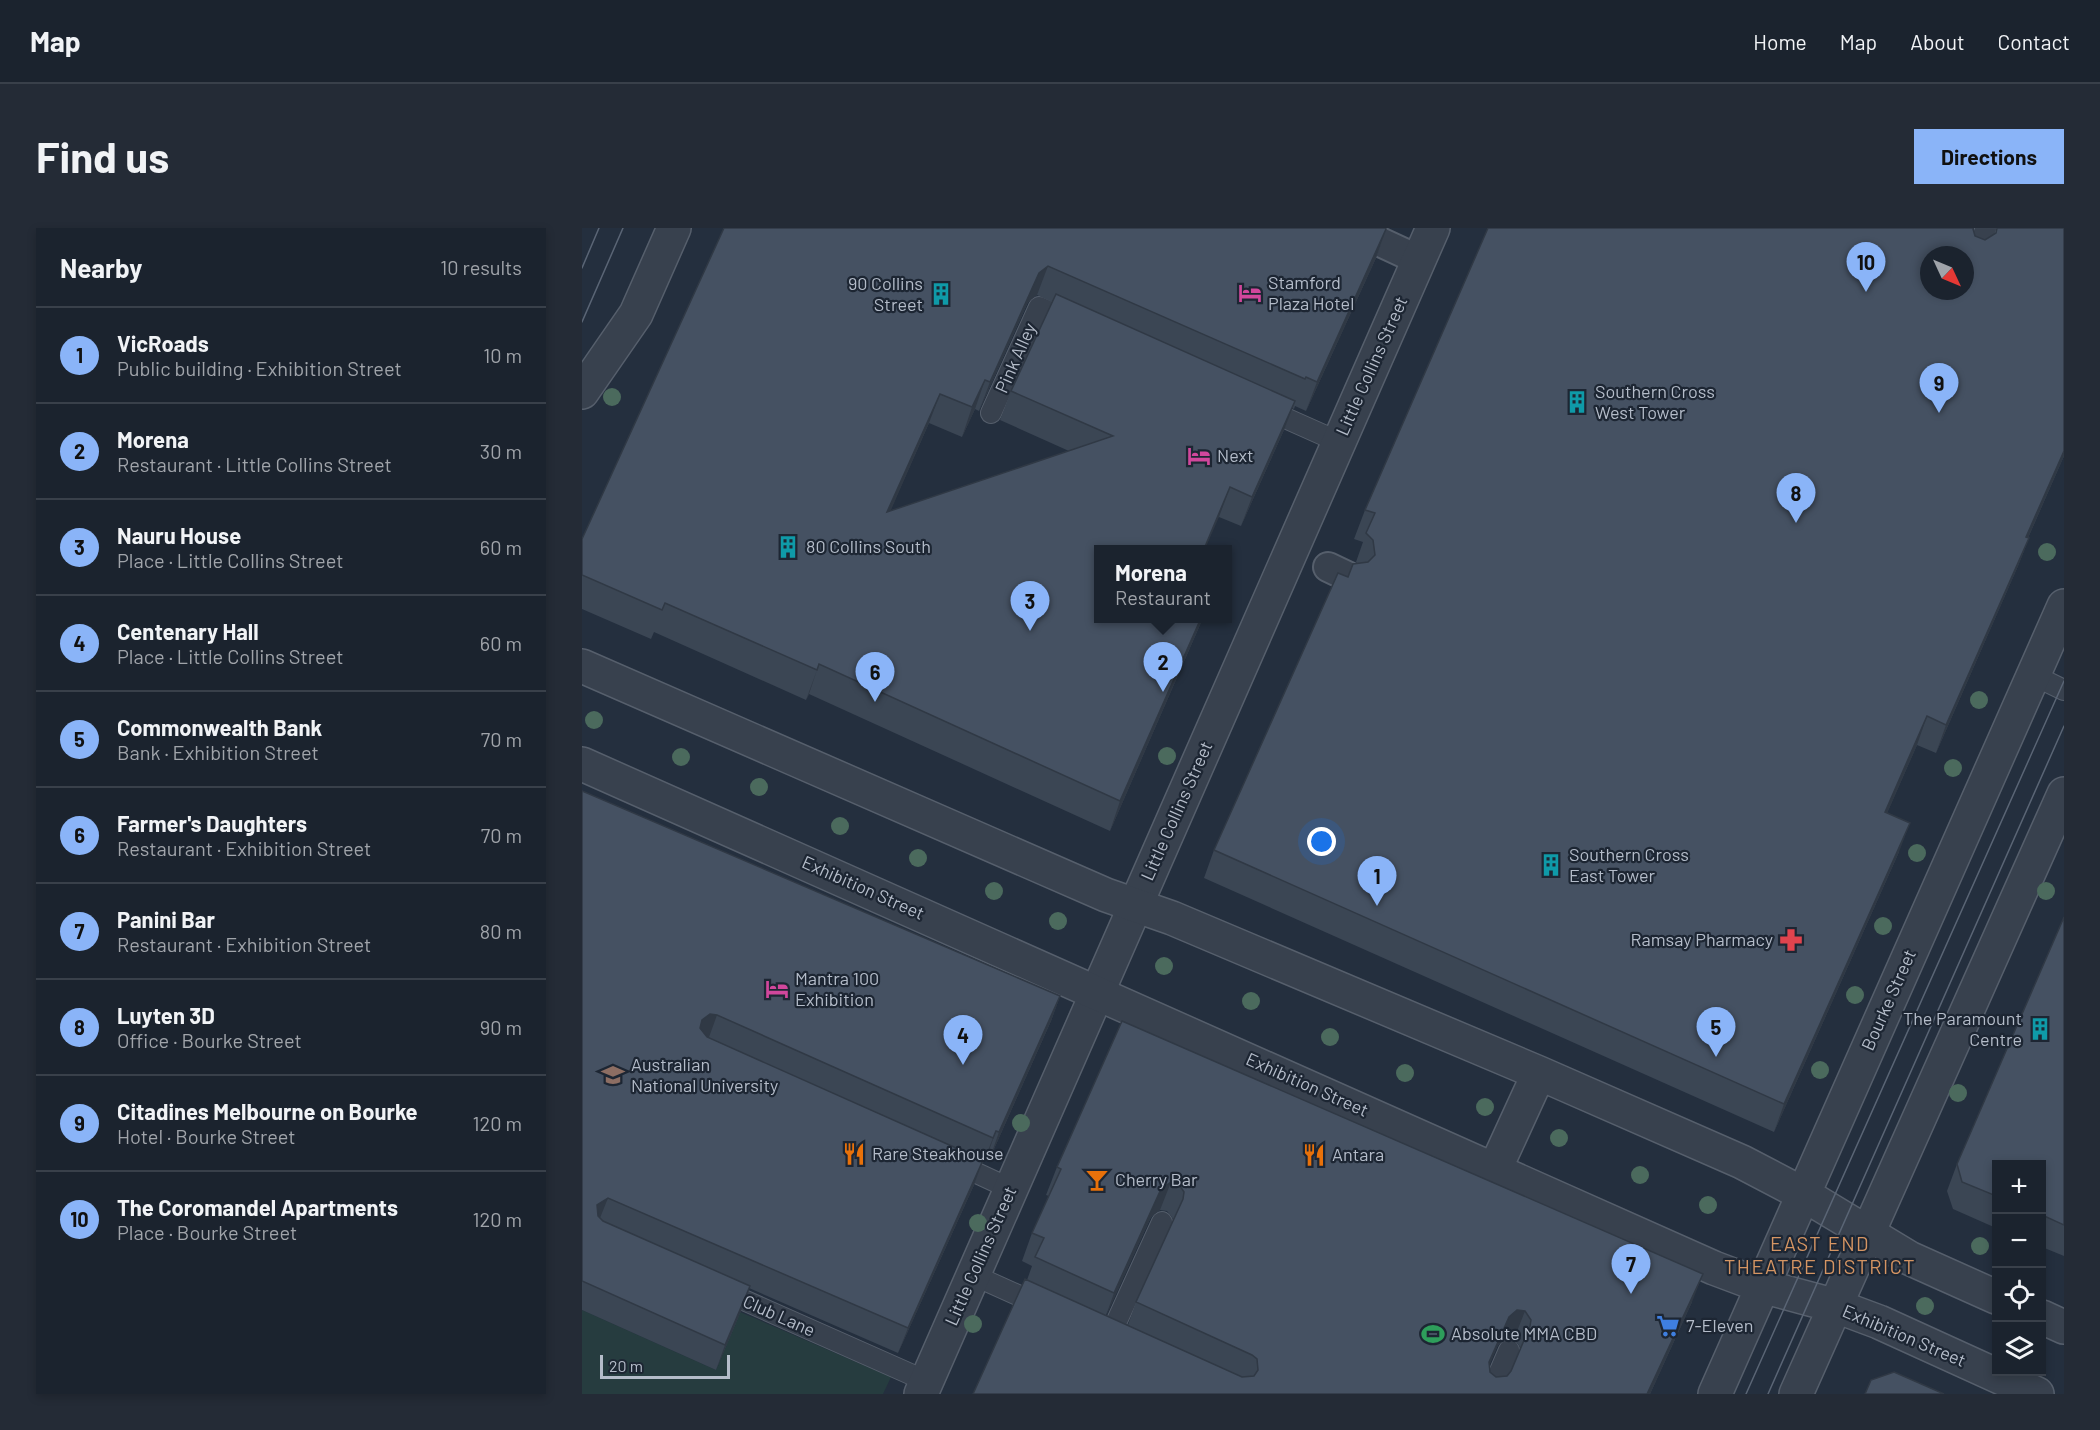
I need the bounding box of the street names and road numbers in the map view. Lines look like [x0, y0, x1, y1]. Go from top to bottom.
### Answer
street label: Little Collins Street [1331, 293, 1412, 439]
street label: Pink Alley [990, 319, 1040, 396]
street label: Little Collins Street [1136, 738, 1217, 884]
street label: Exhibition Street [799, 850, 928, 924]
street label: Bourke Street [1856, 946, 1920, 1054]
street label: Exhibition Street [1243, 1047, 1372, 1121]
street label: Little Collins Street [940, 1183, 1021, 1329]
street label: Club Lane [740, 1289, 819, 1341]
street label: Exhibition Street [1840, 1299, 1969, 1371]

